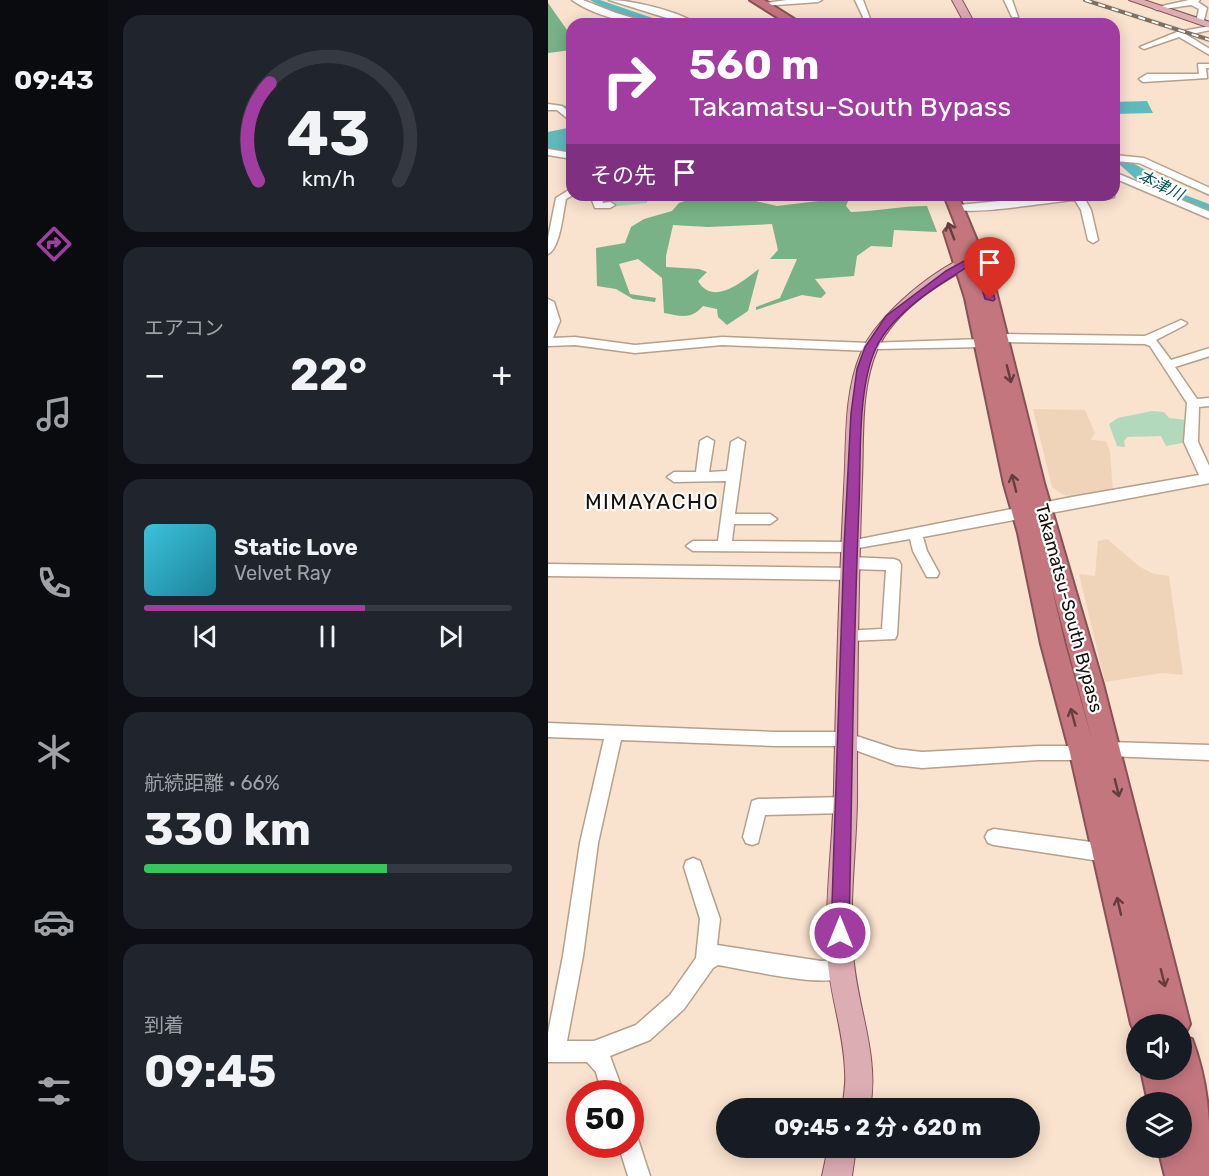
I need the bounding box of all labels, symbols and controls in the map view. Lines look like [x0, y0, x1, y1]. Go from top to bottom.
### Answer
text: 560 m [689, 40, 819, 90]
icon: right [590, 42, 668, 120]
text: 09:43 [14, 64, 94, 96]
text: Takamatsu-South Bypass [689, 91, 1011, 123]
text: 43 [286, 97, 370, 171]
icon: arrive [668, 156, 701, 189]
text: その先 [590, 162, 656, 189]
text: km/h [301, 166, 355, 191]
water label: 本津川 [1135, 166, 1189, 205]
icon: directions [33, 223, 75, 265]
one-way arrow [945, 223, 956, 241]
pin [964, 237, 1015, 299]
icon: arrive [973, 246, 1006, 279]
text: エアコン [144, 316, 224, 340]
text: 22° [290, 348, 367, 401]
text: − [144, 355, 165, 394]
text: + [491, 355, 512, 394]
one-way arrow [1003, 365, 1015, 384]
icon: music [33, 393, 75, 435]
one-way arrow [1008, 474, 1020, 493]
district label: MIMAYACHO [585, 489, 719, 514]
street label: Takamatsu-South Bypass [1031, 501, 1107, 715]
text: Static Love [234, 534, 358, 561]
text: Velvet Ray [234, 561, 332, 585]
icon: phone [33, 562, 75, 604]
icon: previous [189, 620, 222, 653]
icon: pause [311, 620, 344, 653]
icon: next [434, 620, 467, 653]
one-way arrow [1067, 708, 1078, 727]
icon: climate [33, 731, 75, 773]
text: 航続距離 · 66% [144, 771, 280, 795]
one-way arrow [1111, 778, 1123, 797]
text: 330 km [144, 803, 311, 856]
one-way arrow [1112, 897, 1124, 916]
icon: car [33, 901, 75, 943]
position arrow [808, 901, 872, 965]
one-way arrow [1158, 968, 1170, 987]
text: 到着 [144, 1013, 184, 1037]
map controls [1126, 1014, 1192, 1158]
button: sound [1126, 1014, 1192, 1080]
text: 09:45 [144, 1045, 276, 1098]
icon: filters [33, 1070, 75, 1112]
speed limit sign: 50 [566, 1080, 644, 1158]
button: layers [1126, 1092, 1192, 1158]
text: 09:45 · 2 分 · 620 m [774, 1114, 982, 1141]

